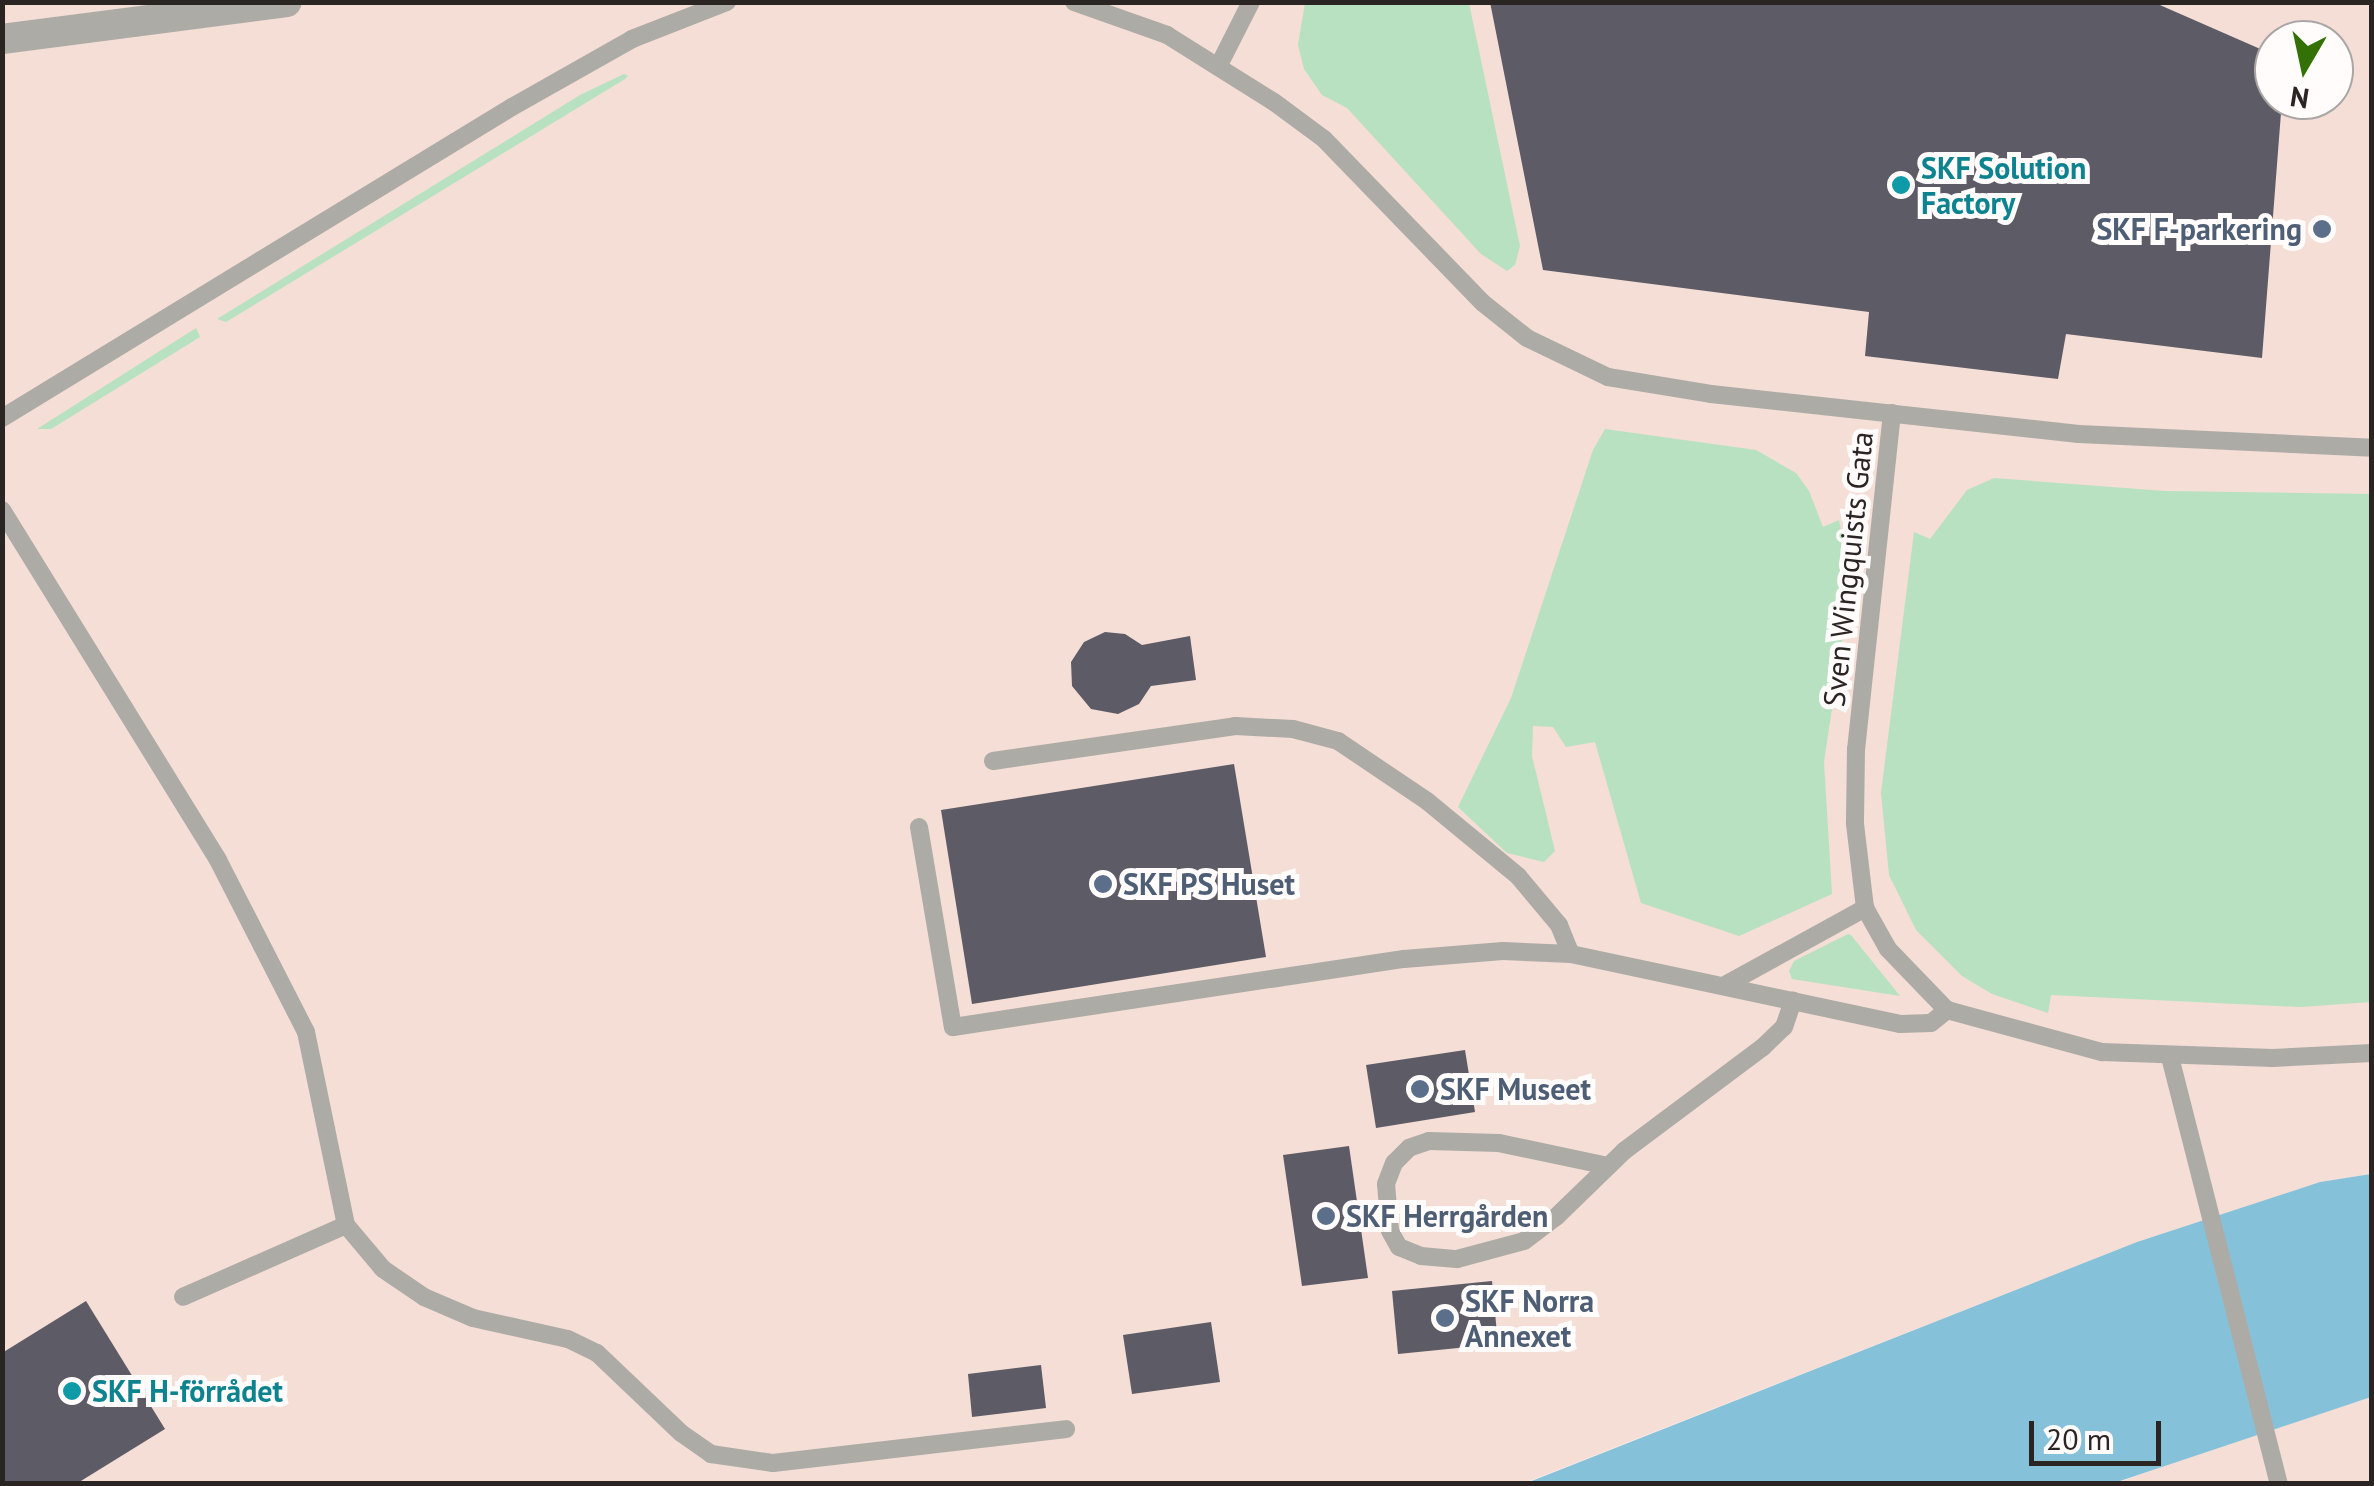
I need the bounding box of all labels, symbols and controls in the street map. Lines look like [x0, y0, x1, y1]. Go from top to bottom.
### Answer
north arrow [2254, 20, 2354, 120]
text: N [2288, 78, 2312, 118]
place label: SKF Solution Factory [1921, 150, 2086, 220]
marker: SKF Solution Factory [1890, 174, 1912, 196]
place label: SKF F-parkering [2096, 211, 2302, 247]
marker: SKF F-parkering [2311, 218, 2333, 240]
street label: Sven Wingquists Gata [1816, 429, 1880, 709]
place label: SKF PS Huset [1123, 866, 1295, 902]
marker: SKF PS Huset [1092, 873, 1114, 895]
place label: SKF Museet [1440, 1071, 1591, 1107]
marker: SKF Museet [1409, 1078, 1431, 1100]
place label: SKF Herrgården [1346, 1198, 1548, 1234]
marker: SKF Herrgården [1315, 1205, 1337, 1227]
place label: SKF Norra Annexet [1465, 1283, 1594, 1354]
marker: SKF Norra Annexet [1434, 1307, 1456, 1329]
place label: SKF H-förrådet [92, 1373, 283, 1409]
marker: SKF H-förrådet [61, 1380, 83, 1402]
scale bar [2034, 1401, 2166, 1463]
text: 20 m [2046, 1419, 2111, 1458]

